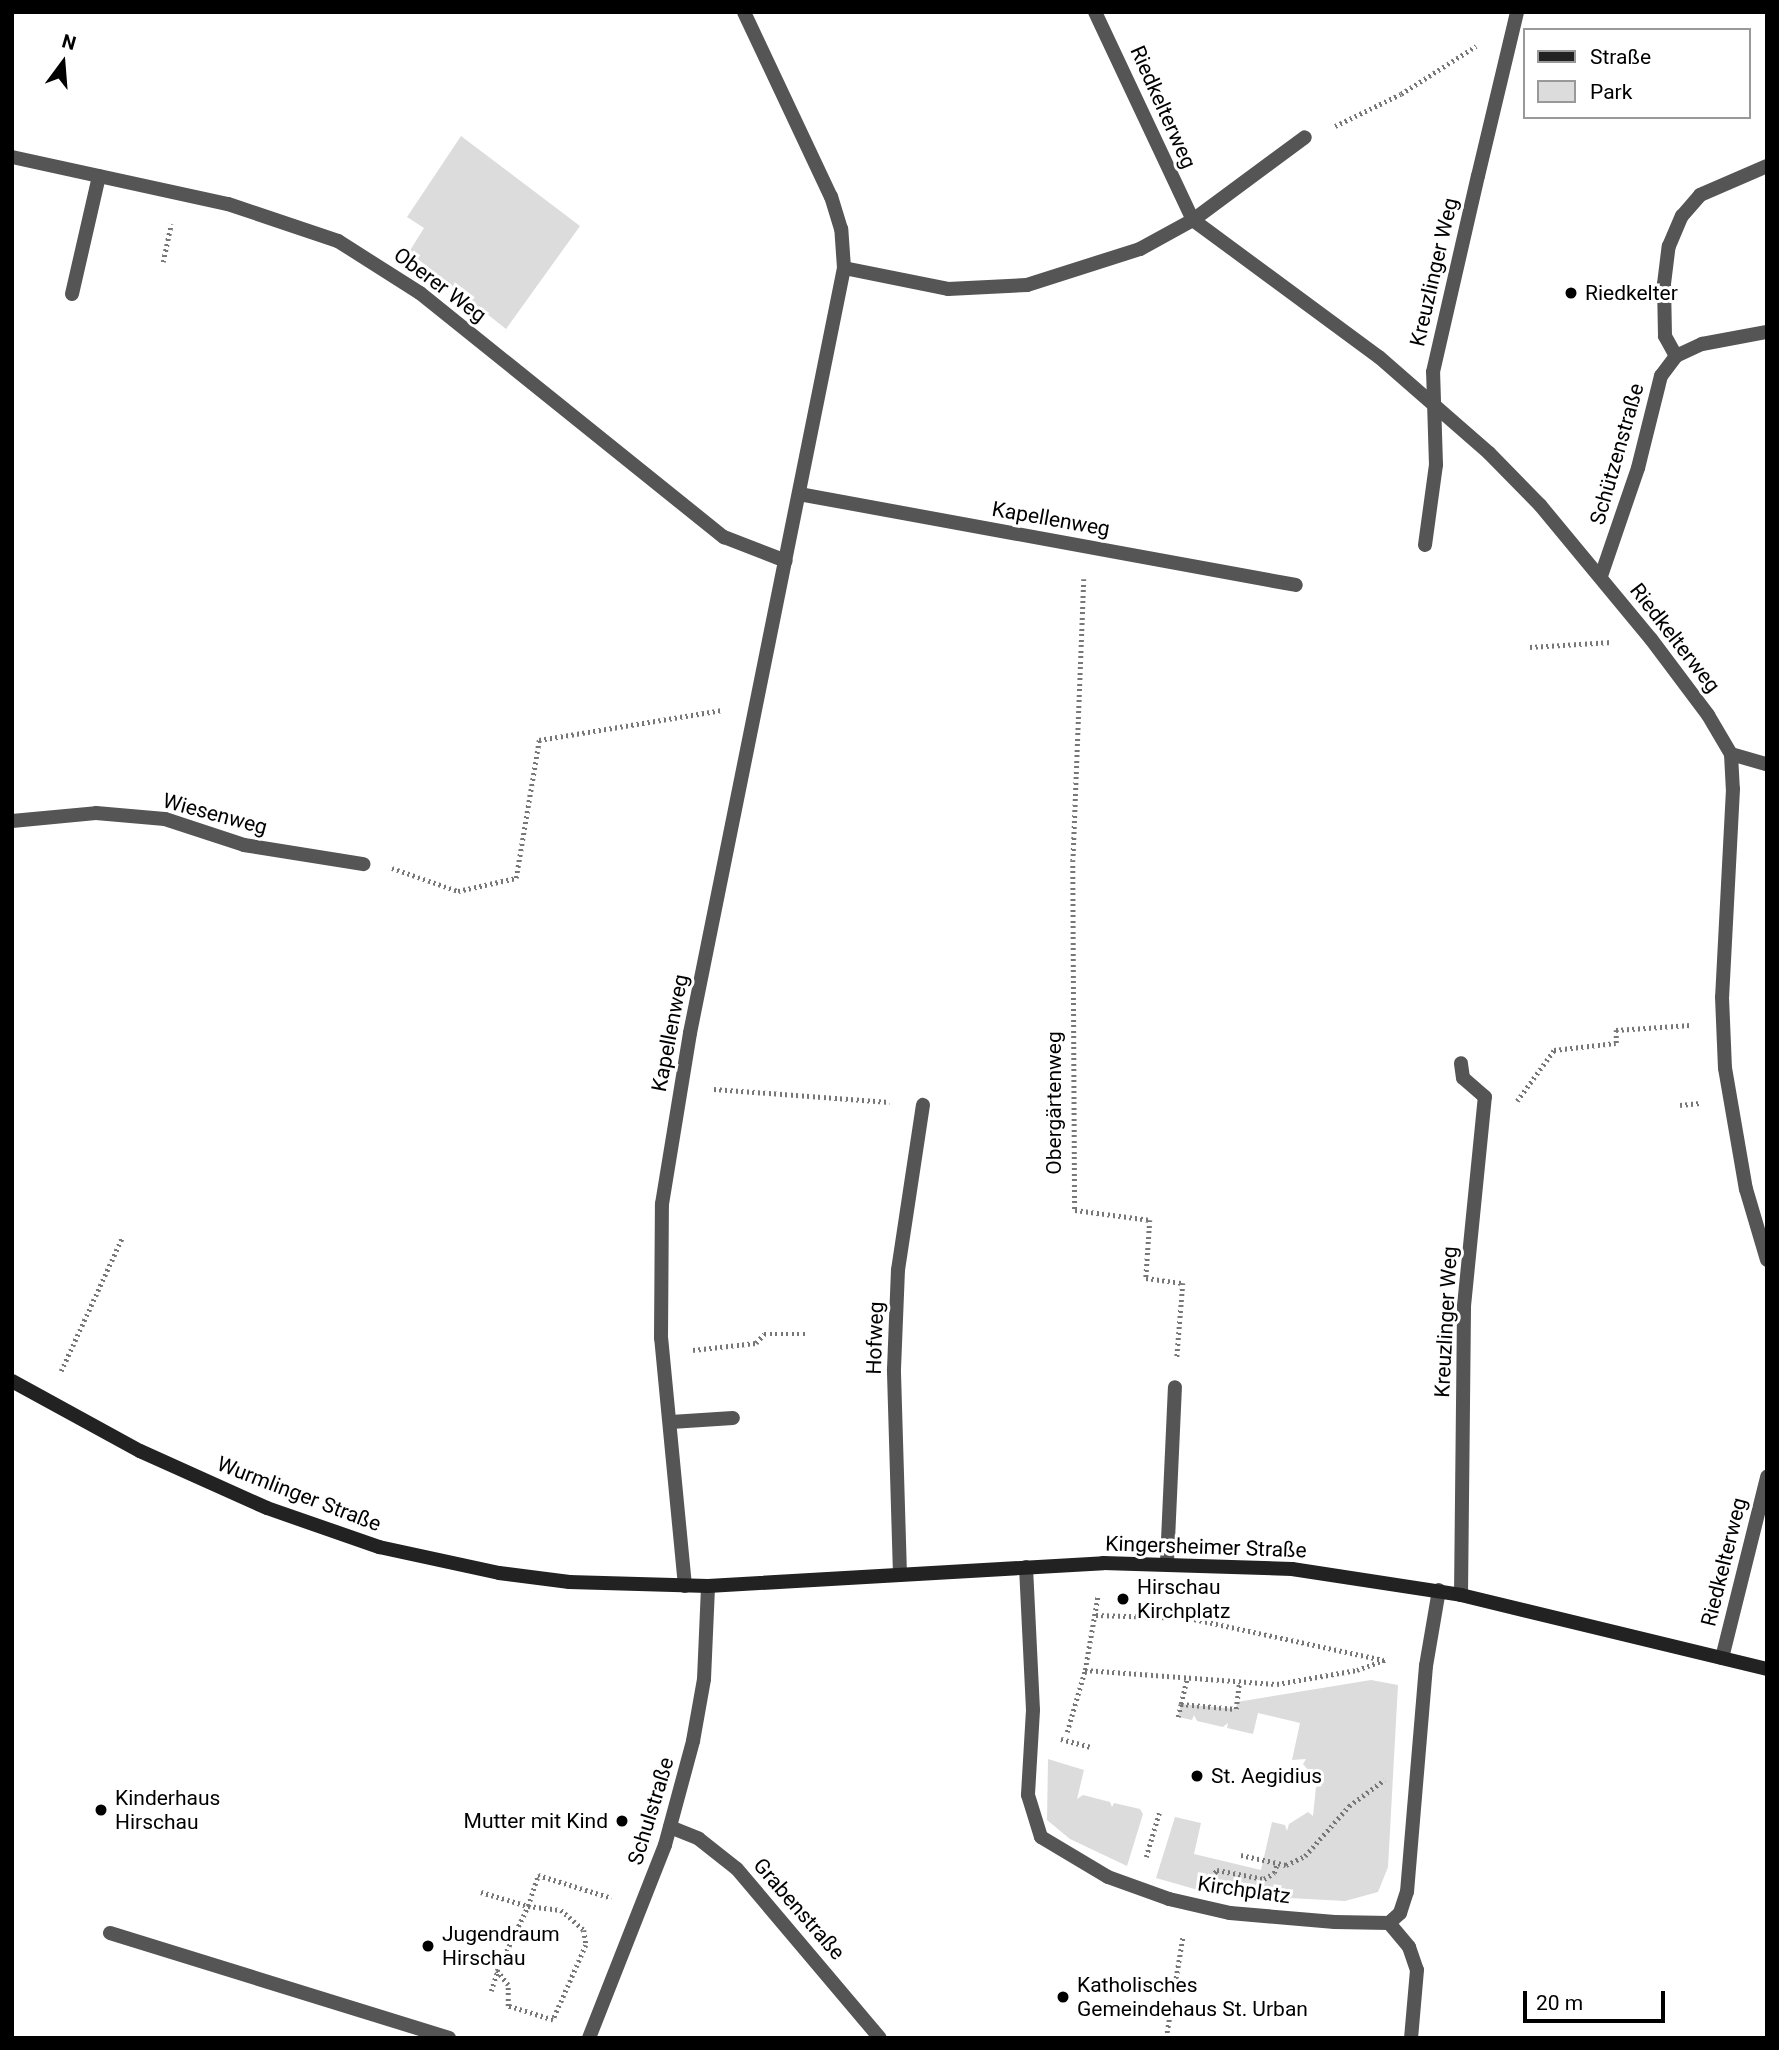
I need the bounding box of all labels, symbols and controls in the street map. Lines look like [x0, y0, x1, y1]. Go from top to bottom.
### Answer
north arrow [28, 28, 98, 98]
legend [1524, 28, 1751, 119]
text: N [59, 29, 79, 55]
street label: Riedkelterweg [1125, 42, 1201, 172]
text: Straße [1590, 45, 1651, 69]
text: Park [1590, 80, 1632, 104]
street label: Kreuzlinger Weg [1405, 195, 1463, 349]
street label: Oberer Weg [389, 242, 491, 328]
place label: Riedkelter [1585, 280, 1678, 306]
marker: Riedkelter [1563, 285, 1579, 301]
street label: Schützenstraße [1585, 380, 1649, 528]
street label: Kapellenweg [990, 496, 1112, 542]
street label: Riedkelterweg [1625, 578, 1725, 698]
street label: Wiesenweg [160, 788, 270, 840]
street label: Kapellenweg [646, 972, 694, 1094]
street label: Obergärtenweg [1041, 1031, 1067, 1175]
street label: Kreuzlinger Weg [1429, 1246, 1463, 1398]
street label: Hofweg [861, 1301, 889, 1375]
street label: Wurmlinger Straße [213, 1451, 385, 1537]
street label: Riedkelterweg [1696, 1495, 1752, 1629]
street label: Kingersheimer Straße [1105, 1531, 1307, 1563]
place label: Hirschau Kirchplatz [1137, 1574, 1230, 1624]
marker: Hirschau Kirchplatz [1115, 1591, 1131, 1607]
street label: Schulstraße [623, 1754, 679, 1868]
place label: St. Aegidius [1211, 1763, 1322, 1789]
marker: St. Aegidius [1189, 1768, 1205, 1784]
place label: Kinderhaus Hirschau [115, 1785, 220, 1835]
marker: Kinderhaus Hirschau [93, 1802, 109, 1818]
place label: Mutter mit Kind [464, 1808, 608, 1834]
marker: Mutter mit Kind [614, 1813, 630, 1829]
street label: Grabenstraße [748, 1853, 850, 1965]
street label: Kirchplatz [1196, 1871, 1292, 1909]
place label: Jugendraum Hirschau [442, 1921, 560, 1971]
marker: Jugendraum Hirschau [420, 1938, 436, 1954]
place label: Katholisches Gemeindehaus St. Urban [1077, 1972, 1308, 2022]
scale bar [1527, 1976, 1669, 2020]
marker: Katholisches Gemeindehaus St. Urban [1055, 1989, 1071, 2005]
text: 20 m [1536, 1991, 1583, 2015]

